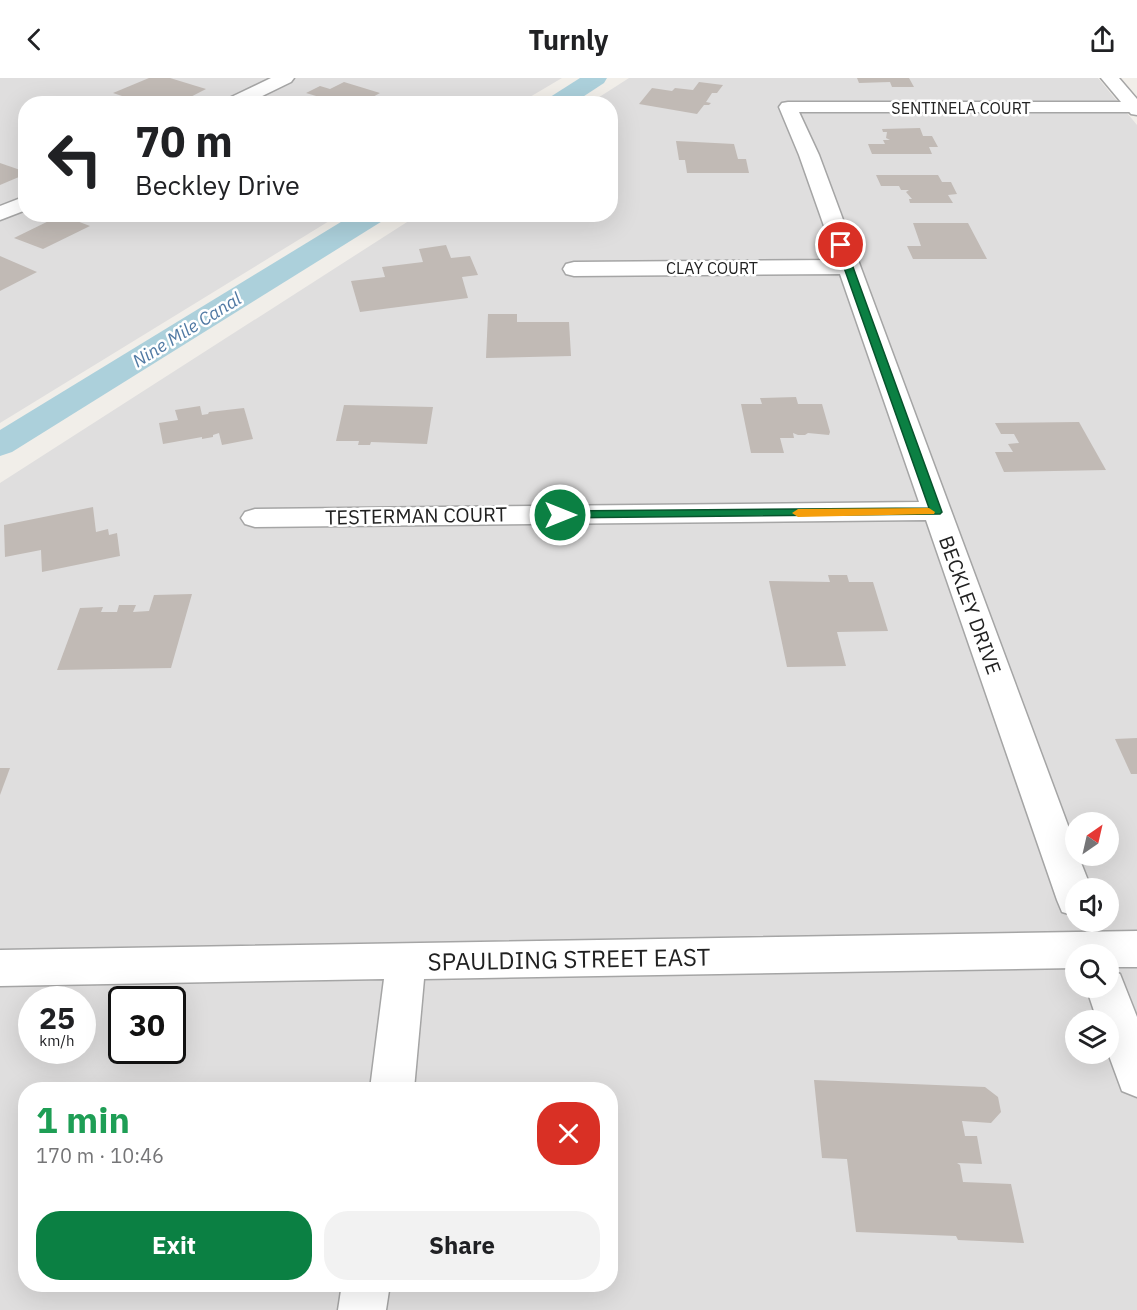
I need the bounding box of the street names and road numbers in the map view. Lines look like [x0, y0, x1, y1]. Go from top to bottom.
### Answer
street label: SENTINELA COURT [891, 98, 1031, 118]
street label: CLAY COURT [666, 258, 758, 278]
street label: TESTERMAN COURT [325, 500, 507, 531]
street label: BECKLEY DRIVE [933, 532, 1008, 678]
street label: SPAULDING STREET EAST [427, 941, 711, 977]

